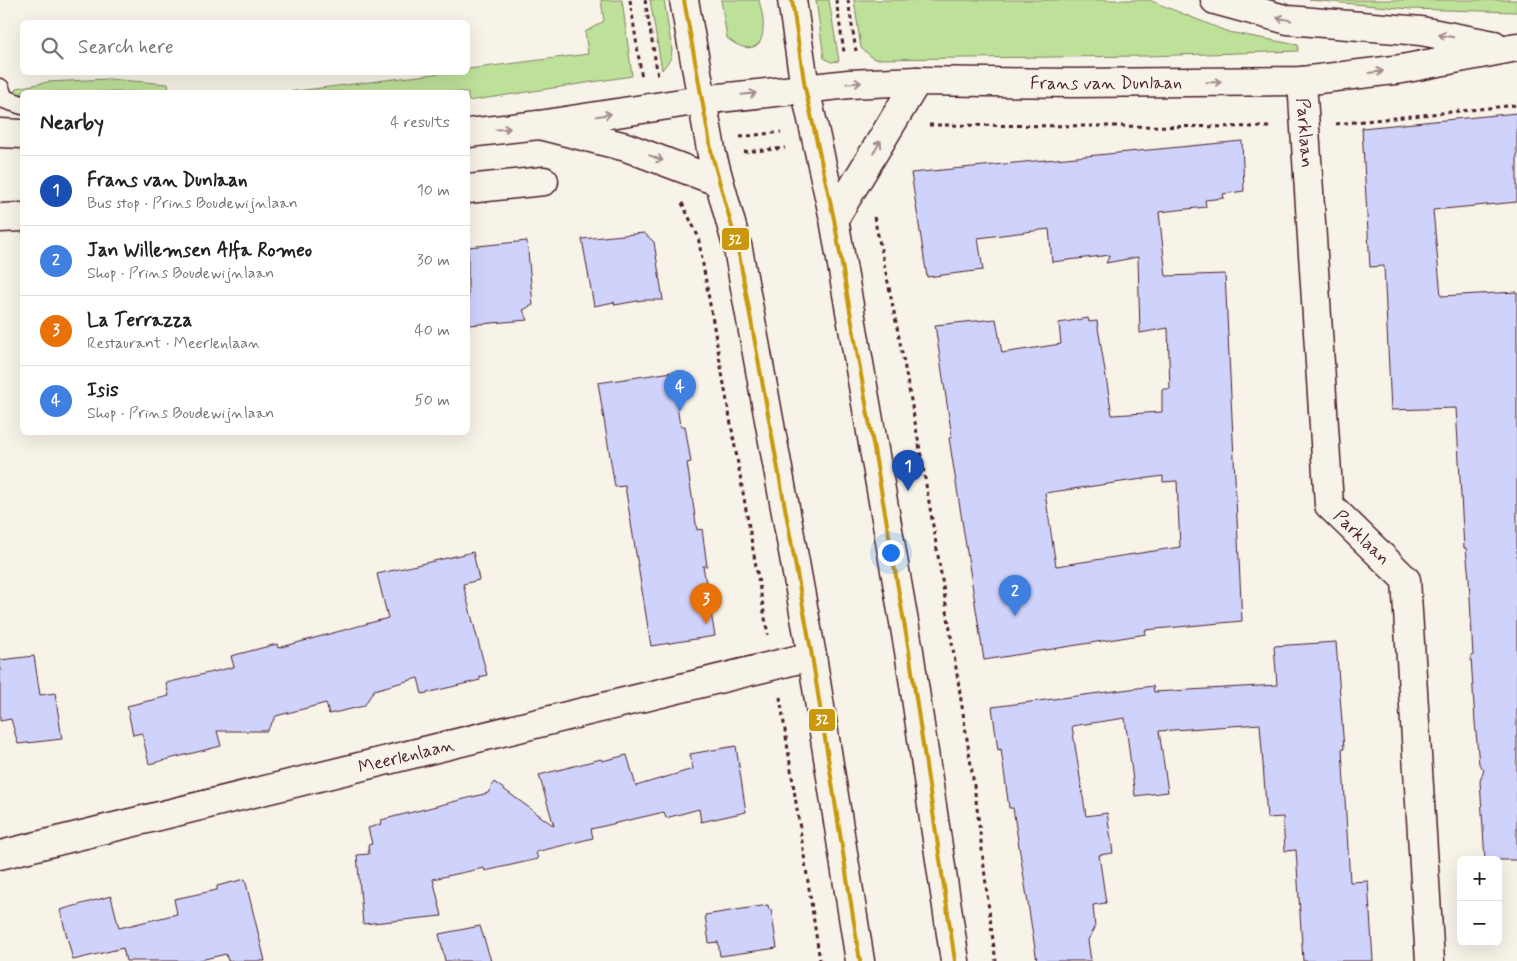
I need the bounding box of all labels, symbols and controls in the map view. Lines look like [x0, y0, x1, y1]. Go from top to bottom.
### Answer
one-way arrow [1277, 14, 1293, 23]
search box [20, 20, 470, 75]
one-way arrow [1438, 30, 1454, 40]
icon: search [38, 34, 66, 62]
text: Search here [78, 35, 174, 60]
one-way arrow [1368, 67, 1384, 77]
street label: Frans van Dunlaan [1030, 71, 1182, 96]
one-way arrow [1206, 77, 1222, 87]
one-way arrow [845, 79, 861, 88]
one-way arrow [741, 89, 757, 99]
street label: Parklaan [1290, 97, 1319, 169]
text: Nearby [40, 109, 104, 137]
one-way arrow [596, 110, 612, 120]
text: 4 results [390, 112, 450, 133]
one-way arrow [495, 124, 511, 134]
one-way arrow [872, 140, 882, 154]
one-way arrow [648, 154, 663, 163]
text: Frans van Dunlaan [87, 168, 247, 193]
text: 1 [52, 180, 60, 201]
text: 10 m [417, 180, 450, 201]
text: Bus stop · Prins Boudewijnlaan [87, 193, 298, 214]
line badge: 32 [721, 227, 750, 251]
text: 32 [728, 231, 742, 249]
text: Jan Willemsen Alfa Romeo [87, 238, 312, 263]
text: 2 [52, 250, 60, 271]
text: 30 m [417, 250, 450, 271]
text: Shop · Prins Boudewijnlaan [87, 263, 274, 284]
text: La Terrazza [87, 308, 192, 333]
text: 3 [52, 320, 60, 341]
text: 40 m [414, 320, 450, 341]
text: Restaurant · Meerlenlaan [87, 333, 261, 354]
pin: 4 [664, 370, 696, 411]
text: Isis [87, 378, 118, 403]
text: 4 [51, 390, 61, 411]
text: 50 m [414, 390, 450, 411]
text: Shop · Prins Boudewijnlaan [87, 403, 274, 424]
pin: 1 [892, 450, 924, 491]
street label: Parklaan [1328, 505, 1395, 571]
your location [878, 540, 904, 566]
pin: 2 [999, 575, 1031, 616]
pin: 3 [690, 583, 722, 624]
line badge: 32 [808, 708, 836, 732]
text: 32 [815, 711, 829, 729]
street label: Meerlenlaan [356, 733, 457, 780]
map controls [1457, 856, 1502, 946]
button: + [1457, 856, 1502, 901]
button: − [1457, 901, 1502, 946]

